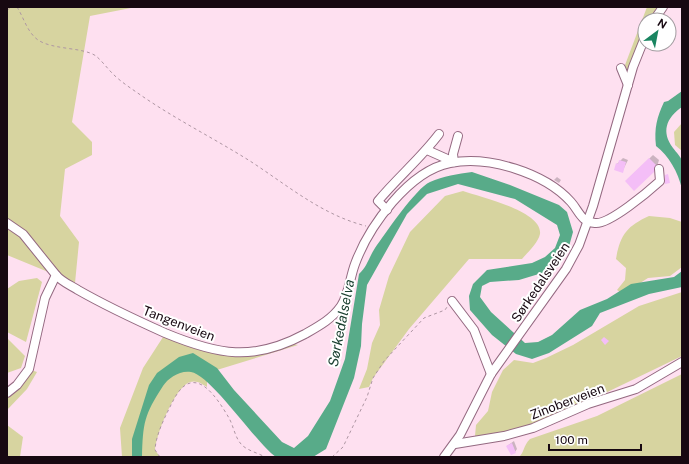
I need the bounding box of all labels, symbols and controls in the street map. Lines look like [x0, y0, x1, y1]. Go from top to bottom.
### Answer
north arrow [637, 12, 677, 52]
text: N [655, 16, 669, 31]
street label: Sørkedalsveien [508, 240, 573, 325]
water label: Sørkedalselva [325, 278, 357, 368]
street label: Tangenveien [141, 303, 217, 344]
street label: Zinoberveien [528, 380, 607, 423]
scale bar [549, 426, 641, 452]
text: 100 m [555, 433, 588, 447]

